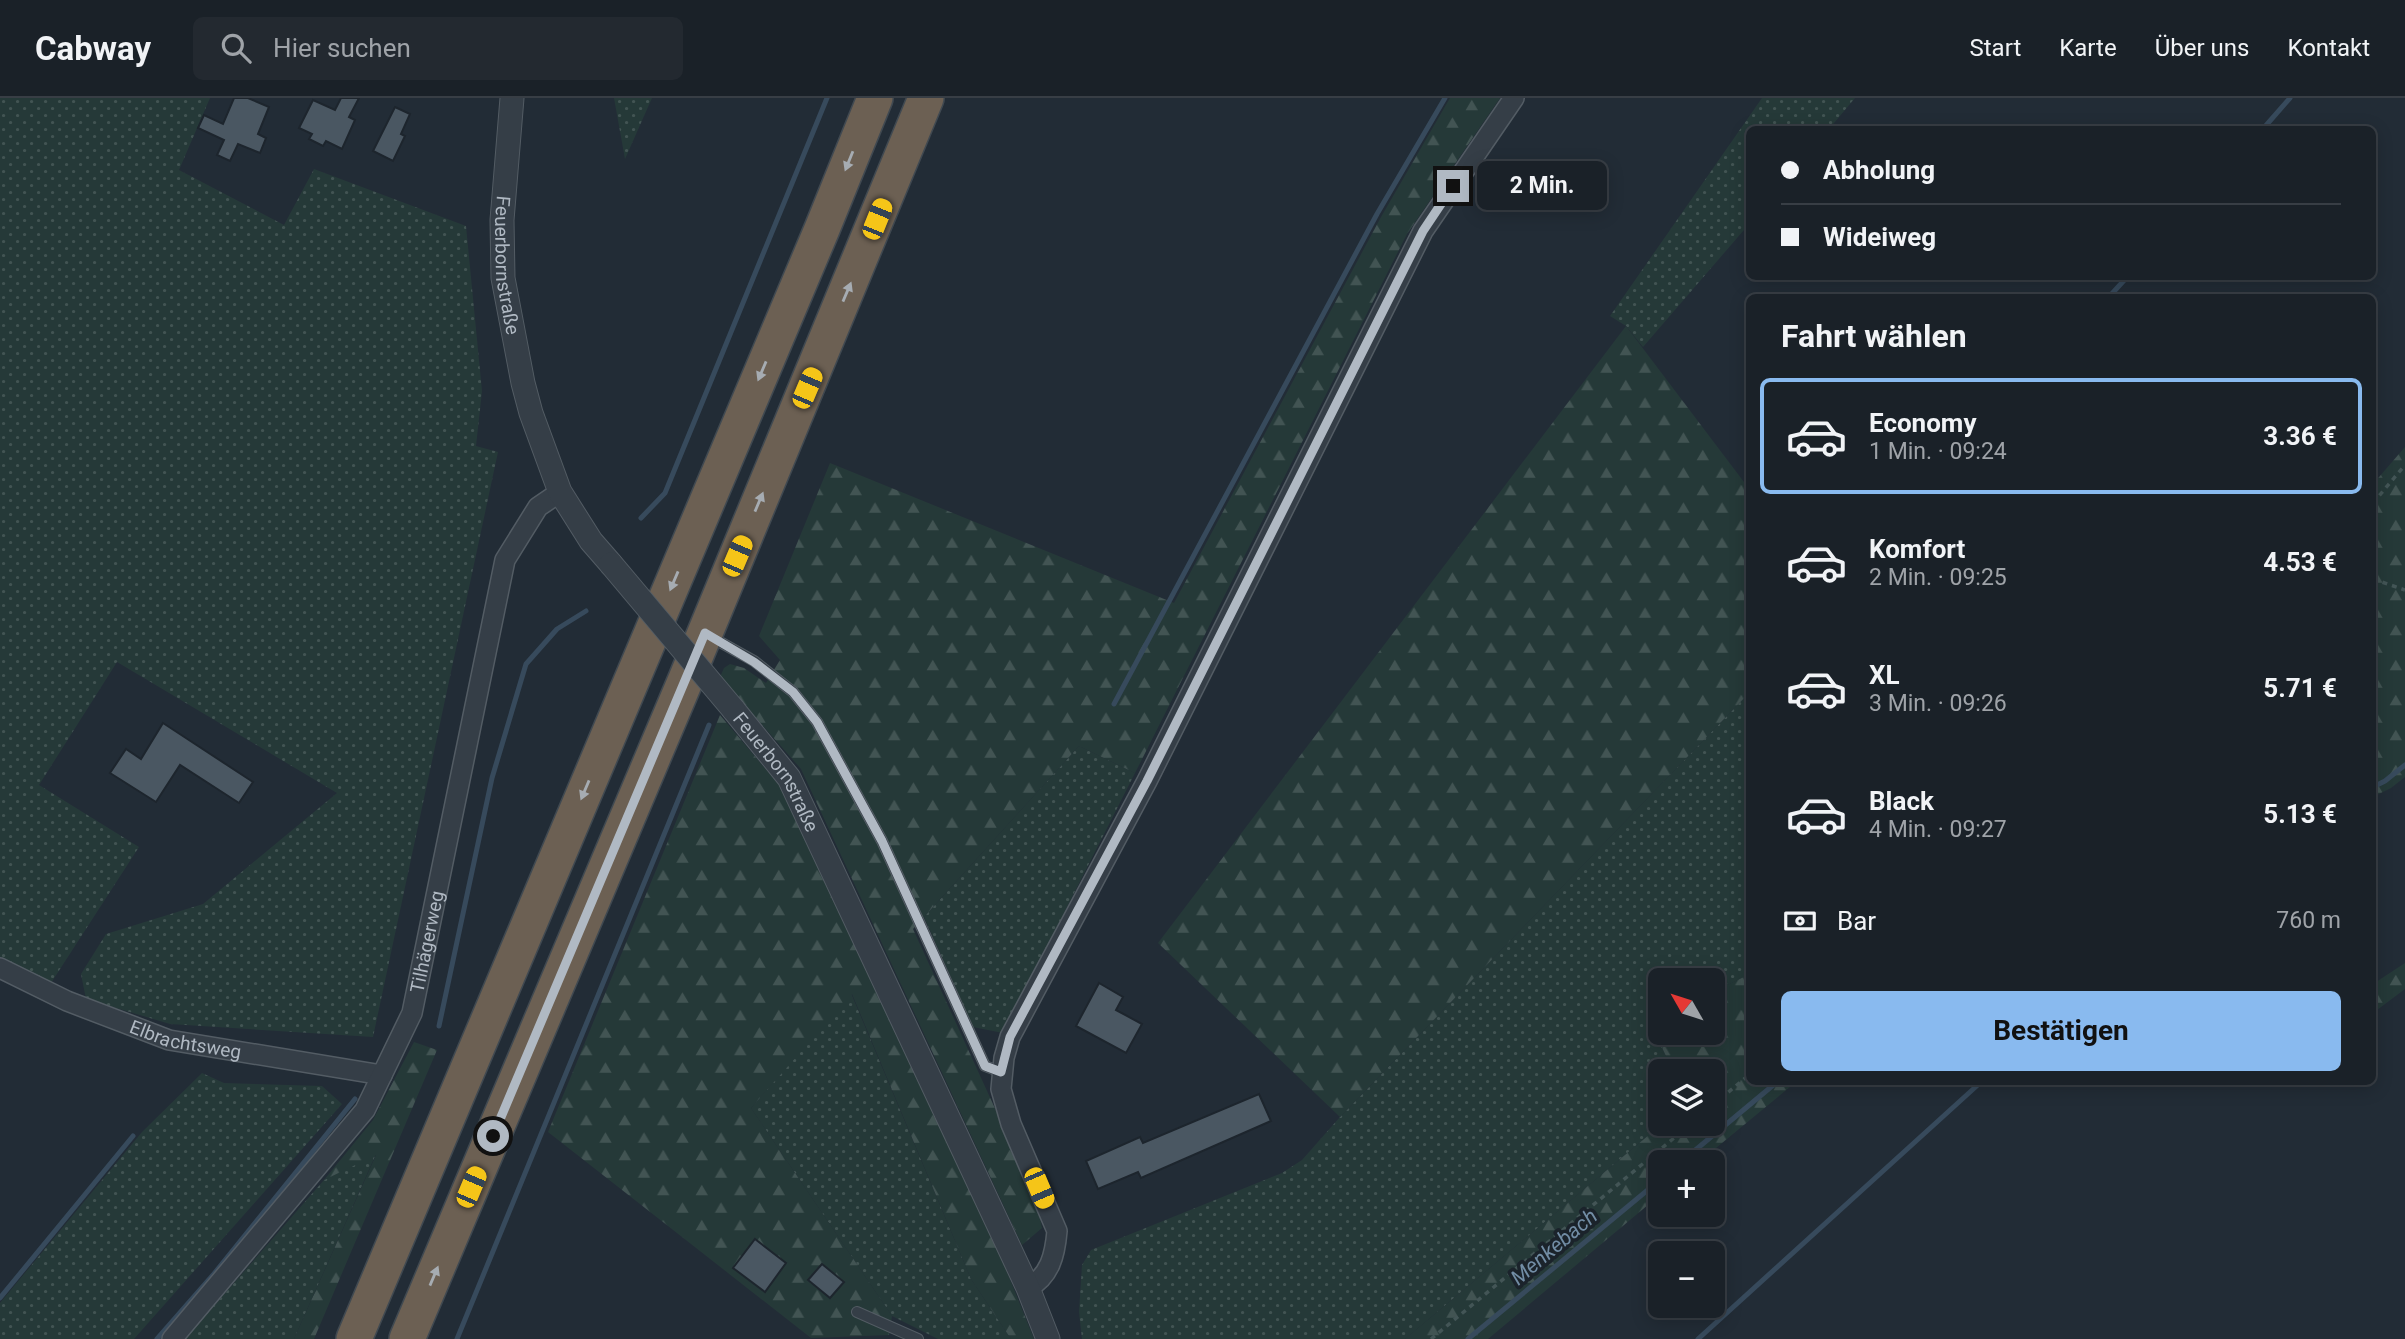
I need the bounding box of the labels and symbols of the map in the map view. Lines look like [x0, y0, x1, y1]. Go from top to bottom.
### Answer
one-way arrow [844, 151, 855, 172]
callout: 2 Min. [1478, 162, 1607, 210]
route end [1437, 170, 1469, 202]
street label: Feuerbornstraße [490, 195, 525, 337]
car [860, 196, 895, 242]
one-way arrow [841, 281, 852, 302]
one-way arrow [756, 361, 767, 382]
car [790, 365, 825, 411]
one-way arrow [753, 492, 765, 512]
car [720, 533, 755, 579]
one-way arrow [668, 571, 679, 592]
street label: Feuerbornstraße [729, 707, 824, 835]
one-way arrow [579, 780, 590, 801]
street label: Tilhägerweg [405, 889, 448, 995]
north arrow [1648, 968, 1726, 1045]
street label: Elbrachtsweg [127, 1015, 243, 1063]
route start [477, 1120, 509, 1152]
car [454, 1164, 489, 1210]
car [1022, 1165, 1057, 1211]
water label: Menkebach [1506, 1204, 1602, 1290]
one-way arrow [428, 1265, 439, 1286]

